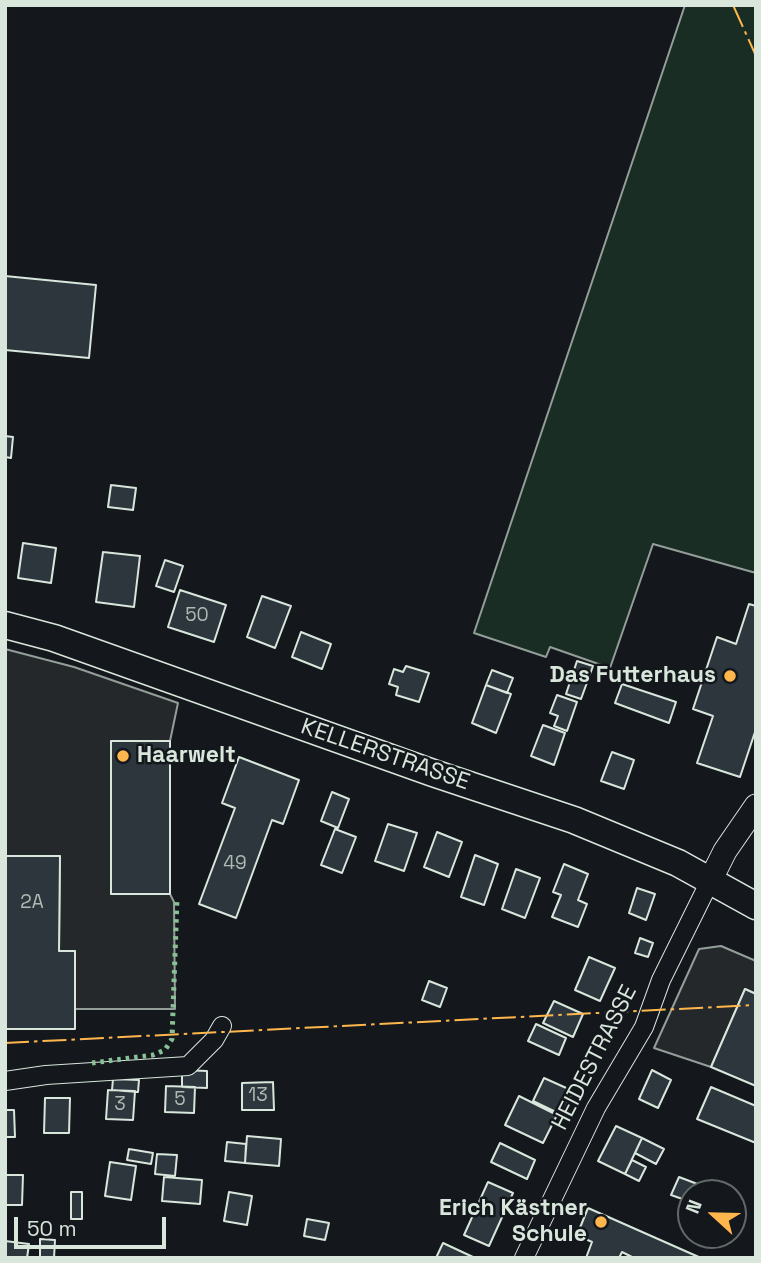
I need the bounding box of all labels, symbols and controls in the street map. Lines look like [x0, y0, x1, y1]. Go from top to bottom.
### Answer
house number: 50 [185, 605, 209, 627]
place label: Das Futterhaus [549, 662, 716, 690]
marker: Das Futterhaus [722, 668, 738, 684]
street label: KELLERSTRASSE [297, 713, 473, 797]
place label: Haarwelt [137, 742, 236, 770]
marker: Haarwelt [115, 748, 131, 764]
house number: 49 [223, 853, 247, 875]
house number: 2A [20, 892, 44, 914]
street label: HEIDESTRASSE [547, 981, 643, 1135]
house number: 13 [248, 1085, 268, 1107]
house number: 5 [174, 1089, 186, 1111]
house number: 3 [114, 1094, 126, 1116]
north arrow [677, 1179, 747, 1249]
place label: Erich Kästner Schule [439, 1195, 587, 1249]
text: N [680, 1196, 708, 1217]
scale bar [18, 1204, 170, 1248]
marker: Erich Kästner Schule [593, 1214, 609, 1230]
text: 50 m [27, 1215, 77, 1242]

